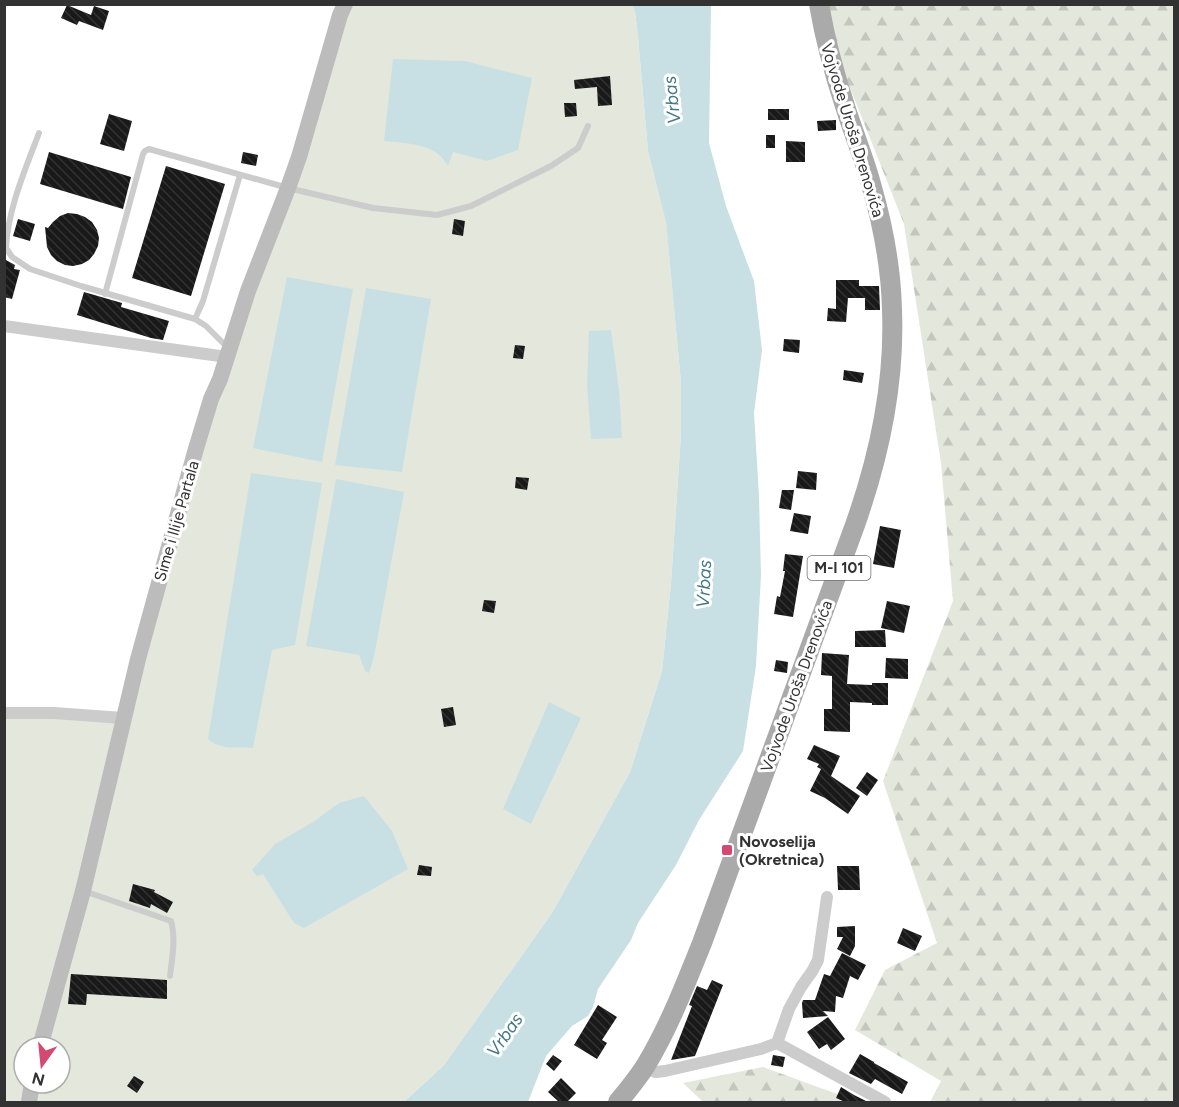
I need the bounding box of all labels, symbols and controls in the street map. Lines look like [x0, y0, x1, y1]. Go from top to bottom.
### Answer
street label: Vojvode Uroša Drenovića [817, 41, 888, 220]
water label: Vrbas [658, 74, 685, 125]
street label: Sime i Ilije Partala [150, 459, 203, 584]
road number: M-I 101 [808, 556, 870, 580]
water label: Vrbas [692, 559, 716, 609]
street label: Vojvode Uroša Drenovića [757, 598, 836, 775]
place label: Novoselija (Okretnica) [739, 832, 824, 869]
marker: Novoselija (Okretnica) [720, 843, 734, 857]
water label: Vrbas [482, 1009, 528, 1061]
north arrow [12, 1035, 72, 1095]
text: N [30, 1068, 47, 1090]

